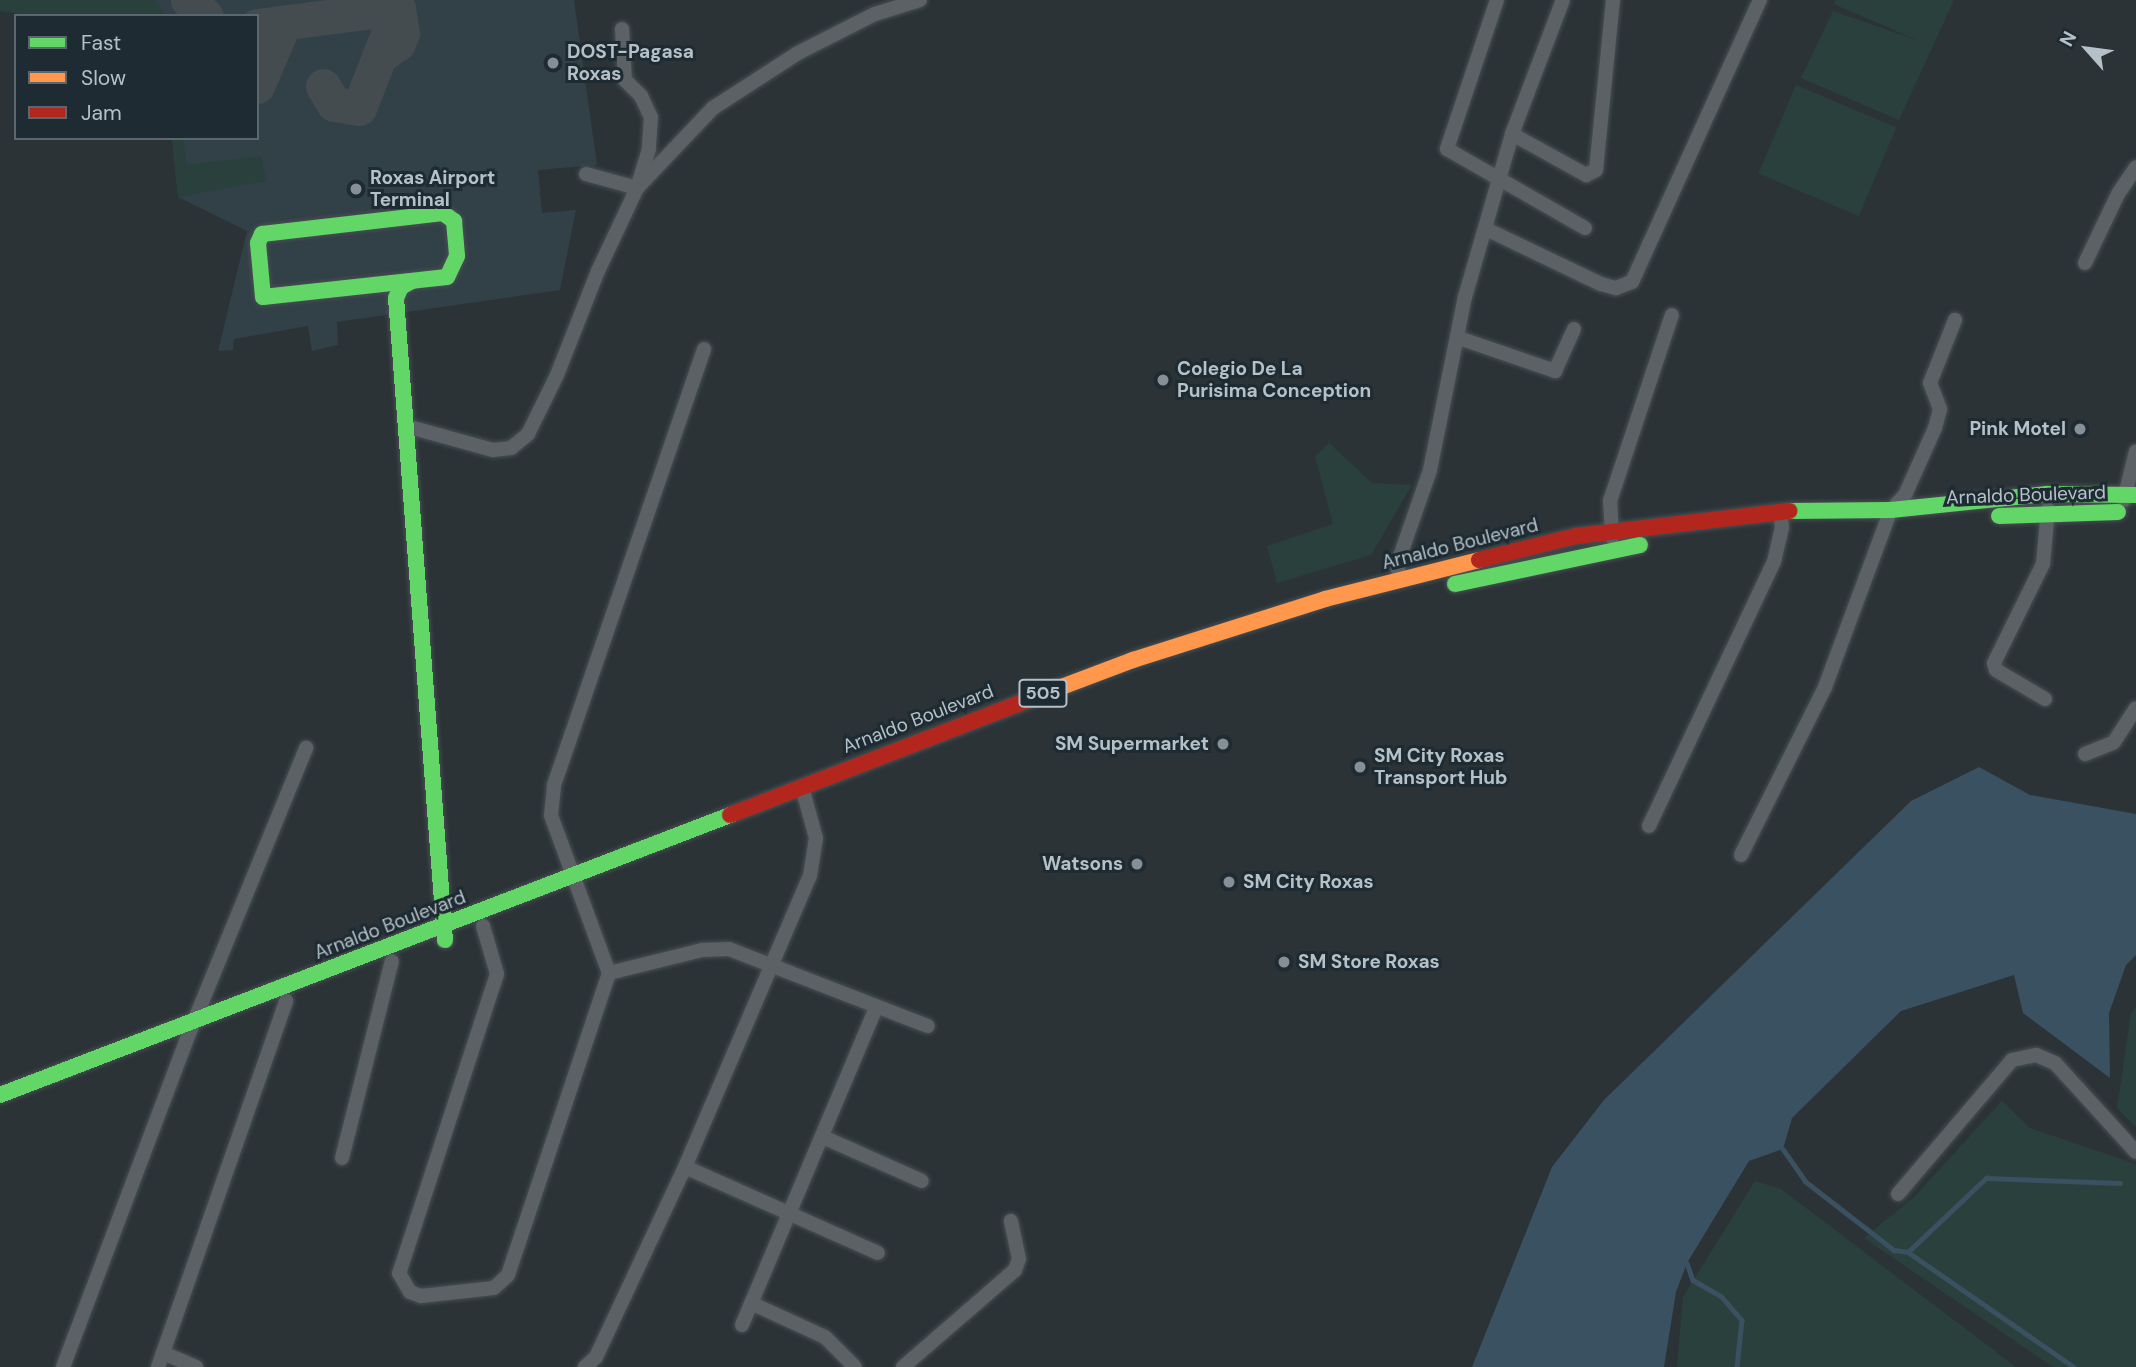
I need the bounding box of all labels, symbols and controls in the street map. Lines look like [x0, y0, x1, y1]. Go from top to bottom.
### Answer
legend [14, 14, 259, 140]
north arrow [2052, 14, 2122, 84]
text: N [2054, 27, 2082, 51]
text: Fast [81, 29, 121, 57]
place label: DOST-Pagasa Roxas [567, 41, 694, 85]
marker: DOST-Pagasa Roxas [545, 55, 561, 71]
text: Slow [81, 64, 126, 92]
text: Jam [81, 99, 122, 127]
place label: Roxas Airport Terminal [370, 167, 495, 211]
marker: Roxas Airport Terminal [348, 181, 364, 197]
place label: Colegio De La Purisima Conception [1177, 358, 1371, 402]
marker: Colegio De La Purisima Conception [1155, 372, 1171, 388]
place label: Pink Motel [1969, 418, 2066, 440]
marker: Pink Motel [2072, 421, 2088, 437]
street label: Arnaldo Boulevard [1946, 481, 2106, 509]
street label: Arnaldo Boulevard [1380, 514, 1540, 574]
road number: 505 [1017, 678, 1069, 708]
street label: Arnaldo Boulevard [839, 680, 997, 758]
place label: SM Supermarket [1055, 733, 1209, 755]
marker: SM Supermarket [1215, 736, 1231, 752]
place label: SM City Roxas Transport Hub [1374, 745, 1507, 789]
marker: SM City Roxas Transport Hub [1352, 759, 1368, 775]
place label: Watsons [1042, 853, 1123, 875]
marker: Watsons [1129, 856, 1145, 872]
place label: SM City Roxas [1243, 871, 1374, 893]
marker: SM City Roxas [1221, 874, 1237, 890]
street label: Arnaldo Boulevard [311, 886, 469, 964]
place label: SM Store Roxas [1298, 951, 1440, 973]
marker: SM Store Roxas [1276, 954, 1292, 970]

